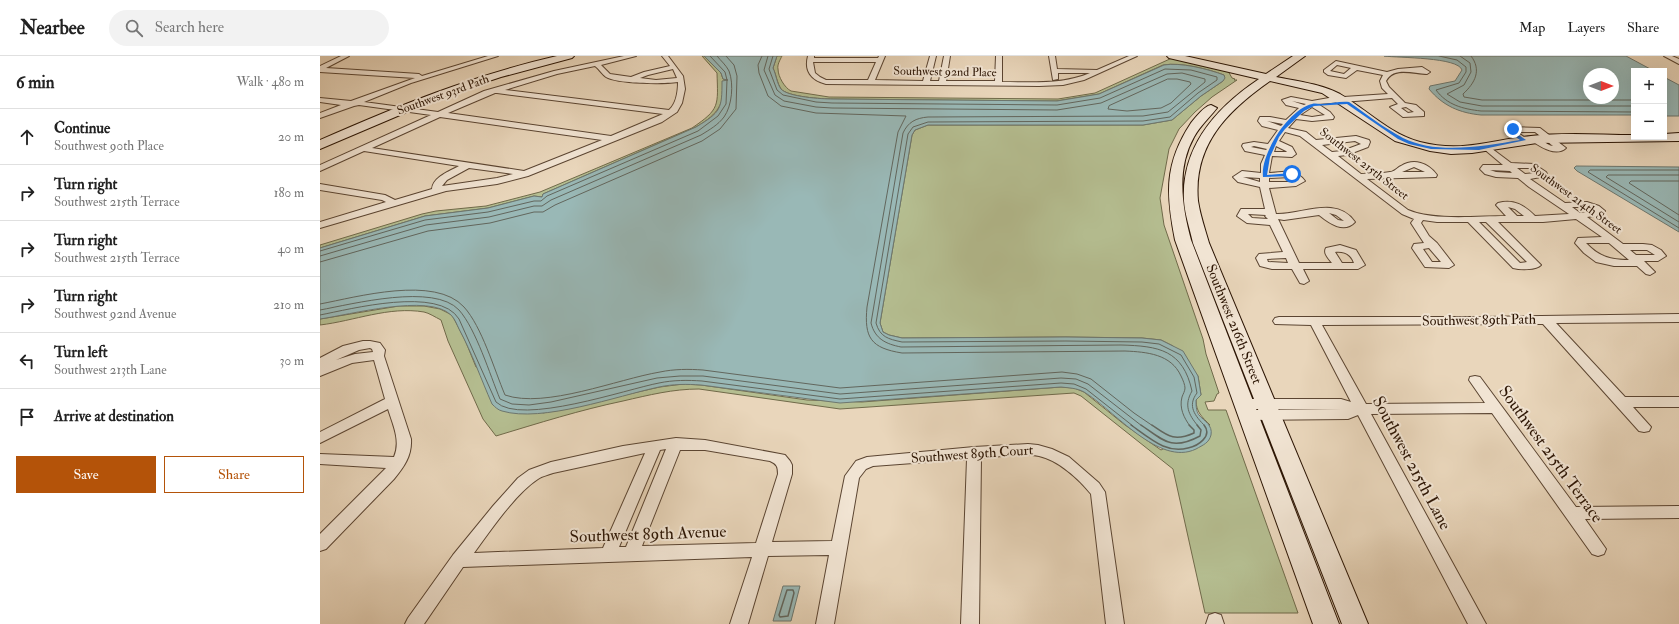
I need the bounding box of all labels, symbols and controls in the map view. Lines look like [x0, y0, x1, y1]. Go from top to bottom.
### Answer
search box [109, 10, 389, 46]
text: Nearbee [20, 16, 85, 40]
icon: search [123, 17, 145, 39]
text: Search here [155, 18, 224, 37]
text: Map [1519, 19, 1545, 36]
text: Layers [1567, 19, 1605, 36]
text: Share [1627, 19, 1659, 36]
street label: Southwest 92nd Place [893, 64, 997, 80]
north arrow [1583, 68, 1619, 104]
map controls [1631, 68, 1667, 140]
button: + [1631, 68, 1667, 104]
street label: Southwest 93rd Path [395, 71, 492, 119]
text: 6 min [16, 72, 55, 93]
text: Walk · 480 m [236, 74, 304, 90]
button: − [1631, 104, 1667, 140]
text: Continue [54, 119, 110, 138]
route end [1504, 120, 1522, 138]
street label: Southwest 215th Street [1317, 125, 1412, 203]
icon: ahead [16, 126, 38, 148]
text: 20 m [278, 129, 304, 145]
text: Southwest 90th Place [54, 138, 164, 154]
street label: Southwest 214th Street [1527, 161, 1625, 237]
route start [1283, 165, 1301, 183]
text: Turn right [54, 175, 117, 194]
icon: right [16, 182, 38, 204]
text: 180 m [274, 185, 304, 201]
text: Southwest 215th Terrace [54, 194, 180, 210]
text: Turn right [54, 231, 117, 250]
icon: right [16, 238, 38, 260]
text: 40 m [278, 241, 304, 257]
text: Southwest 215th Terrace [54, 250, 180, 266]
street label: Southwest 216th Street [1202, 262, 1266, 387]
text: Turn right [54, 287, 117, 306]
icon: right [16, 294, 38, 316]
text: 210 m [273, 297, 304, 313]
text: Southwest 92nd Avenue [54, 306, 177, 322]
street label: Southwest 89th Path [1422, 310, 1537, 329]
text: Turn left [54, 343, 108, 362]
icon: left [16, 350, 38, 372]
text: 30 m [280, 353, 304, 369]
text: Southwest 213th Lane [54, 362, 167, 378]
street label: Southwest 215th Terrace [1494, 381, 1608, 527]
street label: Southwest 215th Lane [1368, 393, 1456, 533]
icon: arrive [16, 406, 38, 428]
text: Arrive at destination [54, 407, 174, 426]
street label: Southwest 89th Court [910, 441, 1034, 467]
button: Save [16, 456, 156, 493]
button: Share [164, 456, 304, 493]
street label: Southwest 89th Avenue [569, 521, 727, 547]

